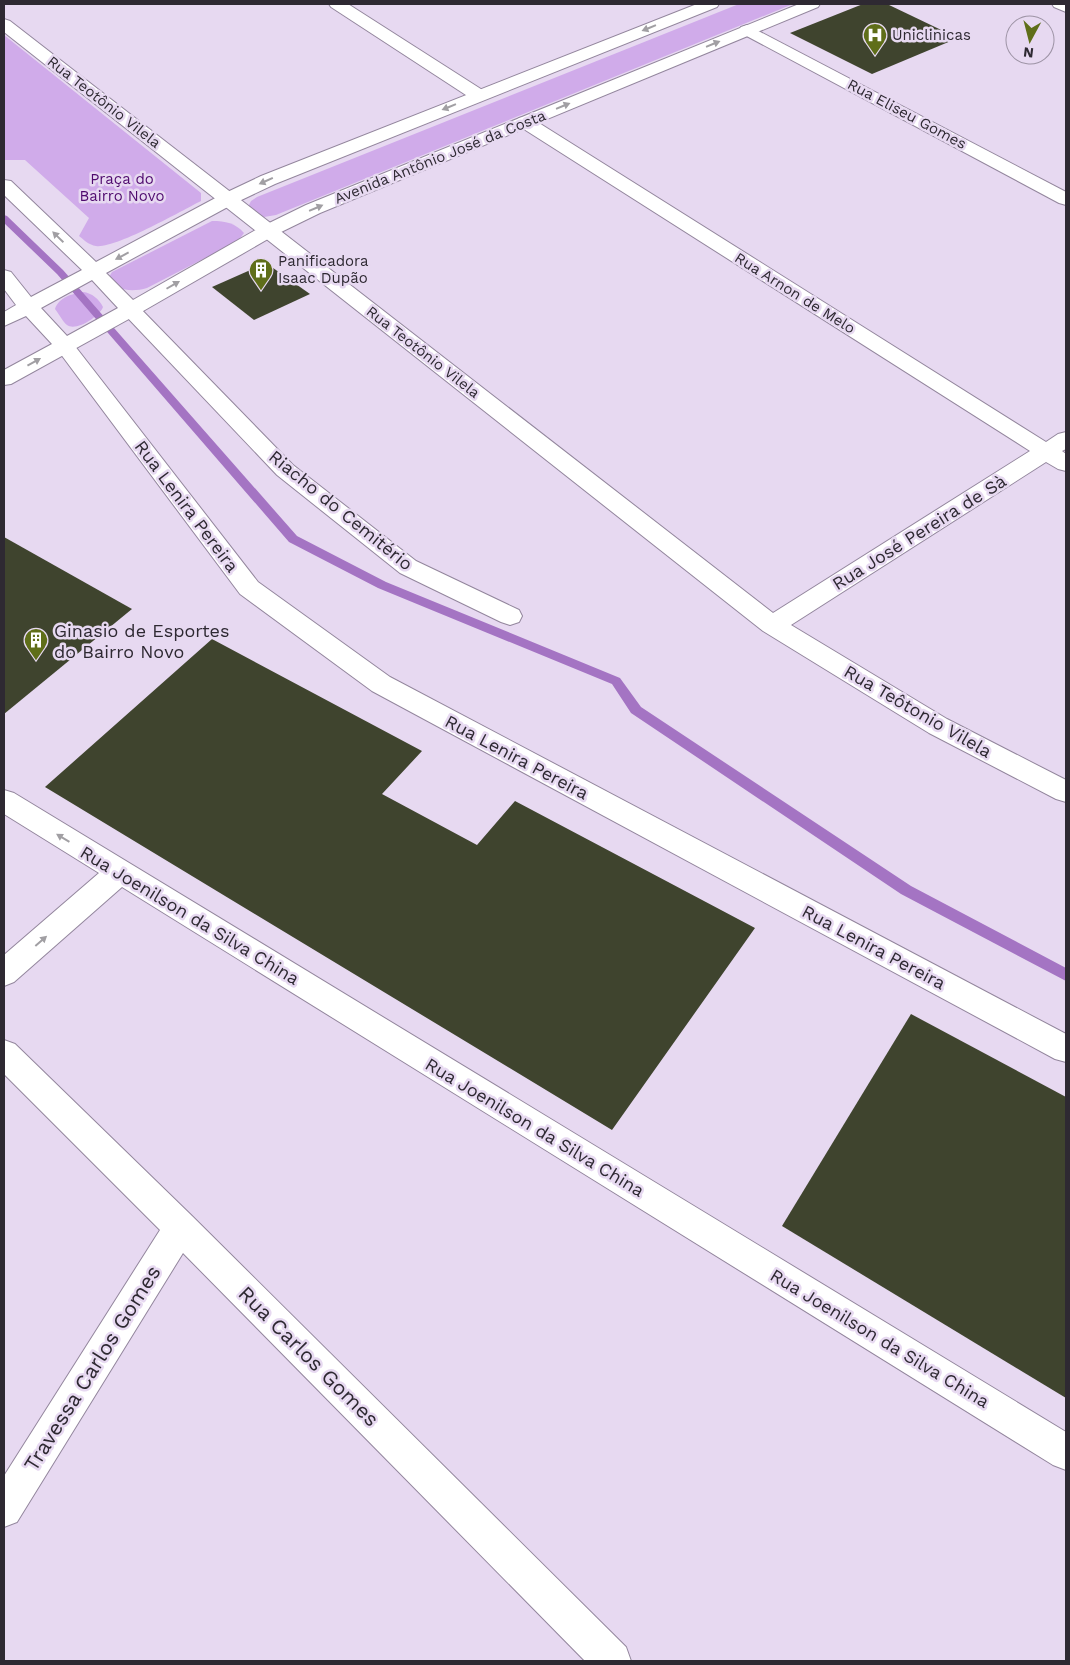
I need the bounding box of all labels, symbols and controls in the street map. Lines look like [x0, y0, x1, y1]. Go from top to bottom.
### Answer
north arrow [1005, 15, 1055, 65]
hospital icon: Uniclinicas [862, 22, 888, 56]
one-way arrow [641, 24, 656, 32]
place label: Uniclinicas [892, 26, 971, 44]
one-way arrow [706, 40, 721, 48]
text: N [1022, 44, 1035, 61]
street label: Rua Teotônio Vilela [44, 52, 165, 152]
street label: Rua Eliseu Gomes [844, 75, 970, 153]
one-way arrow [556, 102, 571, 110]
one-way arrow [441, 103, 456, 111]
street label: Avenida Antônio José da Costa [332, 106, 549, 208]
park label: Praça do Bairro Novo [79, 170, 165, 205]
one-way arrow [259, 178, 273, 186]
one-way arrow [309, 203, 323, 211]
one-way arrow [53, 231, 65, 243]
street label: Rua Arnon de Melo [731, 249, 859, 337]
one-way arrow [115, 251, 128, 260]
place label: Panificadora Isaac Dupão [278, 252, 369, 287]
building icon: Panificadora Isaac Dupão [248, 257, 274, 291]
one-way arrow [167, 281, 180, 290]
street label: Rua Teotônio Vilela [363, 302, 484, 402]
one-way arrow [27, 358, 41, 366]
street label: Rua Lenira Pereira [131, 436, 243, 576]
street label: Riacho do Cemitério [265, 446, 417, 574]
street label: Rua José Pereira de Sà [828, 470, 1010, 594]
place label: Ginasio de Esportes do Bairro Novo [54, 620, 229, 662]
building icon: Ginasio de Esportes do Bairro Novo [23, 627, 49, 661]
street label: Rua Teôtonio Vilela [840, 660, 996, 762]
street label: Rua Lenira Pereira [442, 710, 592, 804]
one-way arrow [57, 833, 70, 842]
street label: Rua Joenilson da Silva China [77, 841, 303, 989]
street label: Rua Lenira Pereira [799, 900, 949, 994]
one-way arrow [34, 935, 46, 947]
street label: Rua Joenilson da Silva China [422, 1053, 648, 1201]
street label: Travessa Carlos Gomes [18, 1261, 166, 1475]
street label: Rua Joenilson da Silva China [767, 1264, 993, 1412]
street label: Rua Carlos Gomes [234, 1281, 384, 1431]

